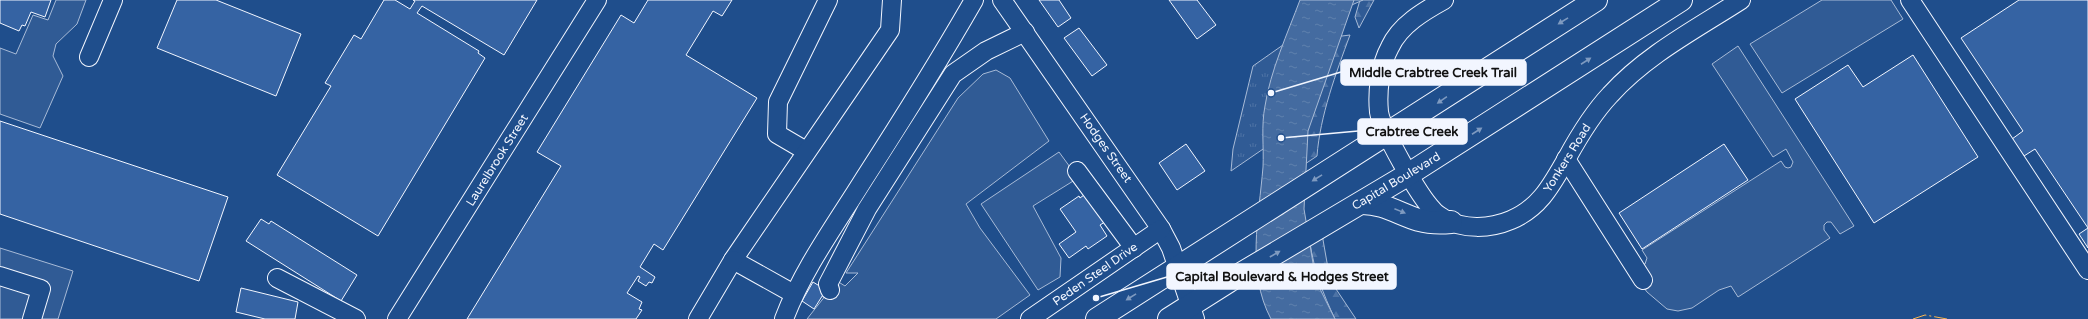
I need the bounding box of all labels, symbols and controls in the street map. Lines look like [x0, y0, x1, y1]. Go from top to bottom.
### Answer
one-way arrow [1558, 17, 1568, 25]
one-way arrow [1581, 57, 1592, 65]
callout: Middle Crabtree Creek Trail [1341, 60, 1526, 85]
text: Middle Crabtree Creek Trail [1349, 65, 1517, 81]
one-way arrow [1437, 96, 1447, 104]
street label: Laurelbrook Street [463, 111, 531, 209]
street label: Hodges Street [1077, 111, 1135, 186]
callout: Crabtree Creek [1358, 119, 1467, 144]
street label: Yonkers Road [1540, 121, 1594, 195]
text: Crabtree Creek [1366, 124, 1458, 140]
one-way arrow [1472, 127, 1482, 135]
street label: Capital Boulevard [1349, 149, 1443, 213]
one-way arrow [1311, 174, 1323, 181]
one-way arrow [1394, 208, 1405, 214]
street label: Peden Steel Drive [1050, 239, 1140, 309]
one-way arrow [1269, 250, 1281, 257]
callout: Capital Boulevard & Hodges Street [1167, 264, 1396, 289]
text: Capital Boulevard & Hodges Street [1175, 269, 1389, 285]
one-way arrow [1125, 294, 1137, 301]

